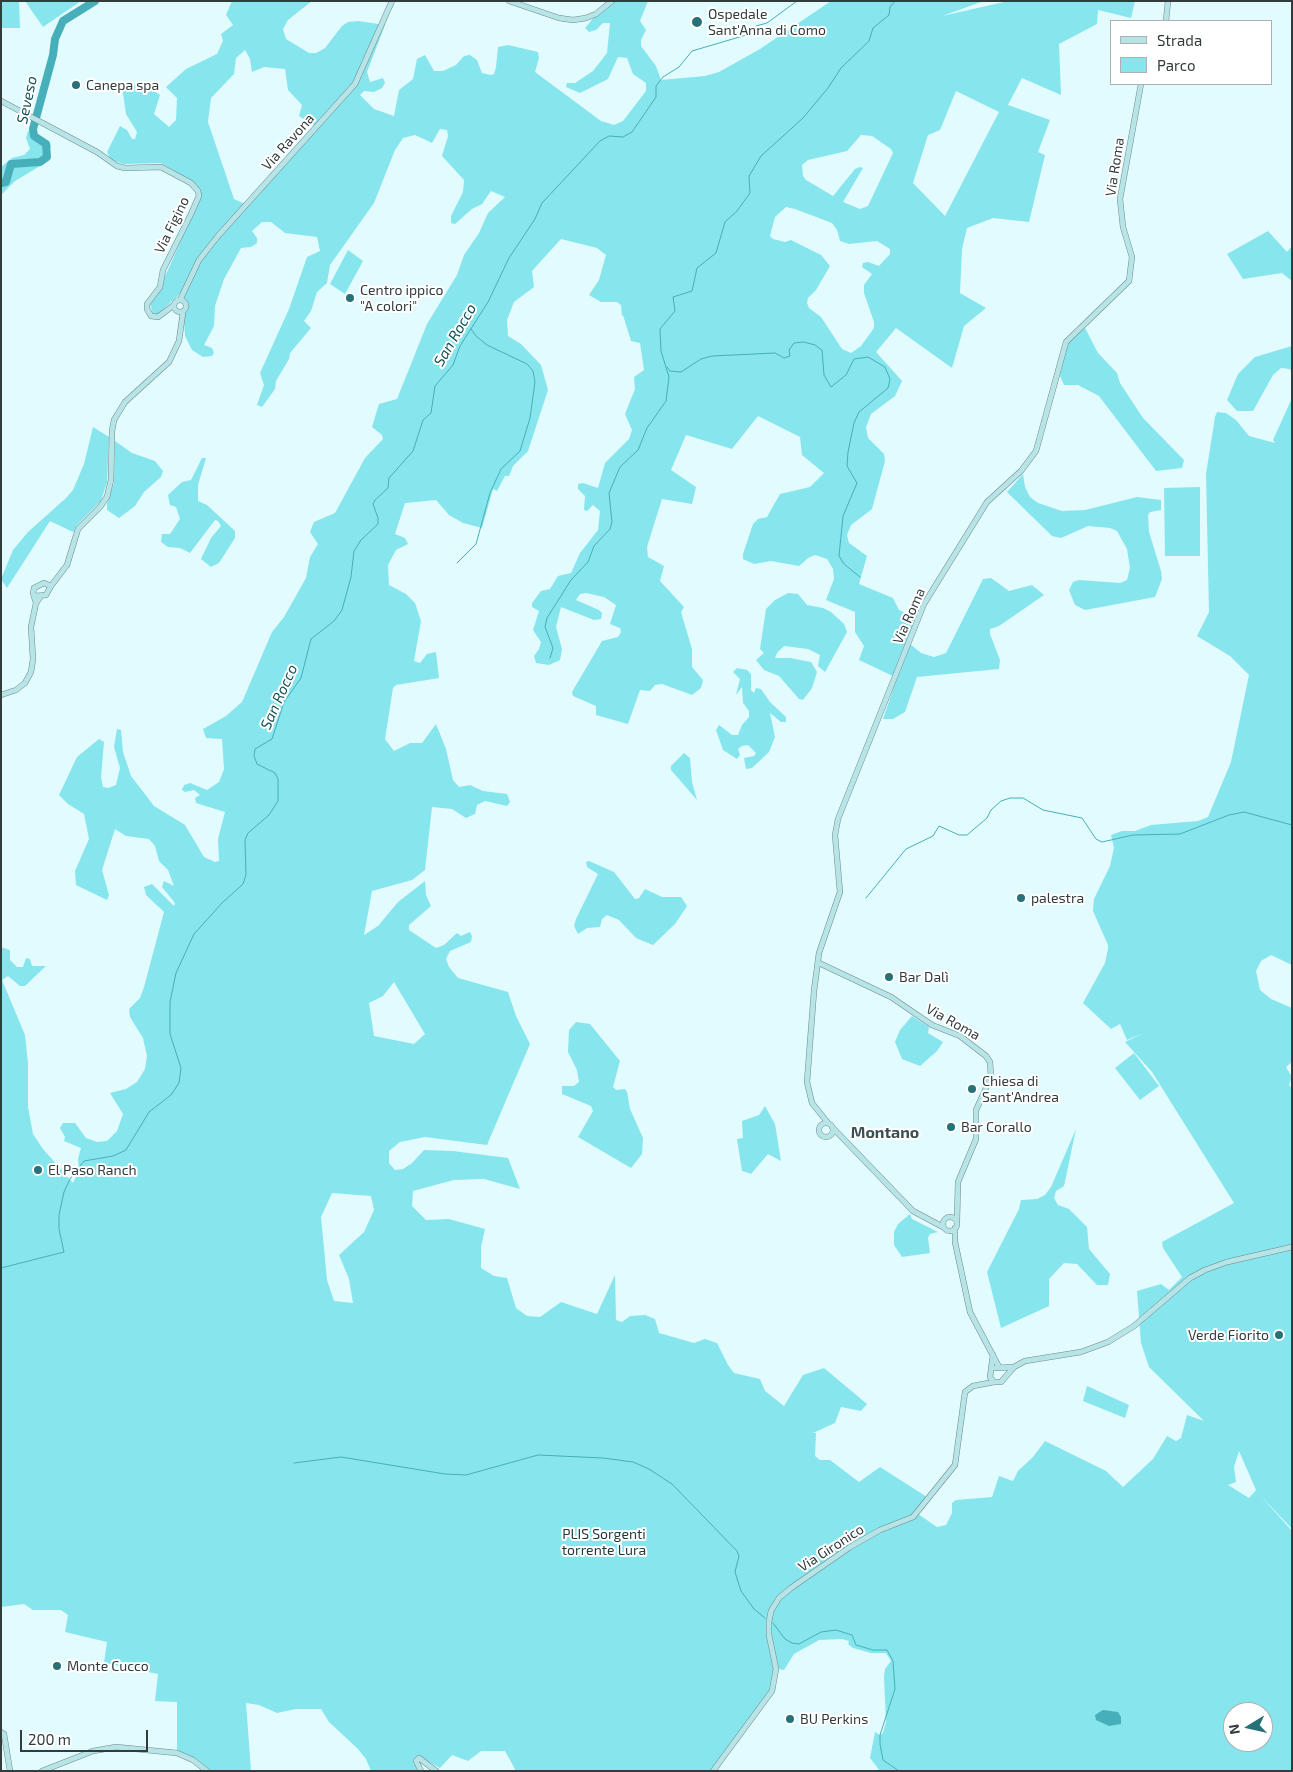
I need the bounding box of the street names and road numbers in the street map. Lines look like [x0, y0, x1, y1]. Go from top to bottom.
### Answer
street label: Via Ravona [258, 110, 318, 174]
street label: Via Roma [1102, 136, 1128, 198]
street label: Via Figino [151, 194, 193, 256]
street label: Via Roma [889, 586, 929, 646]
street label: Via Roma [923, 1000, 983, 1044]
street label: Via Gironico [795, 1521, 867, 1575]

